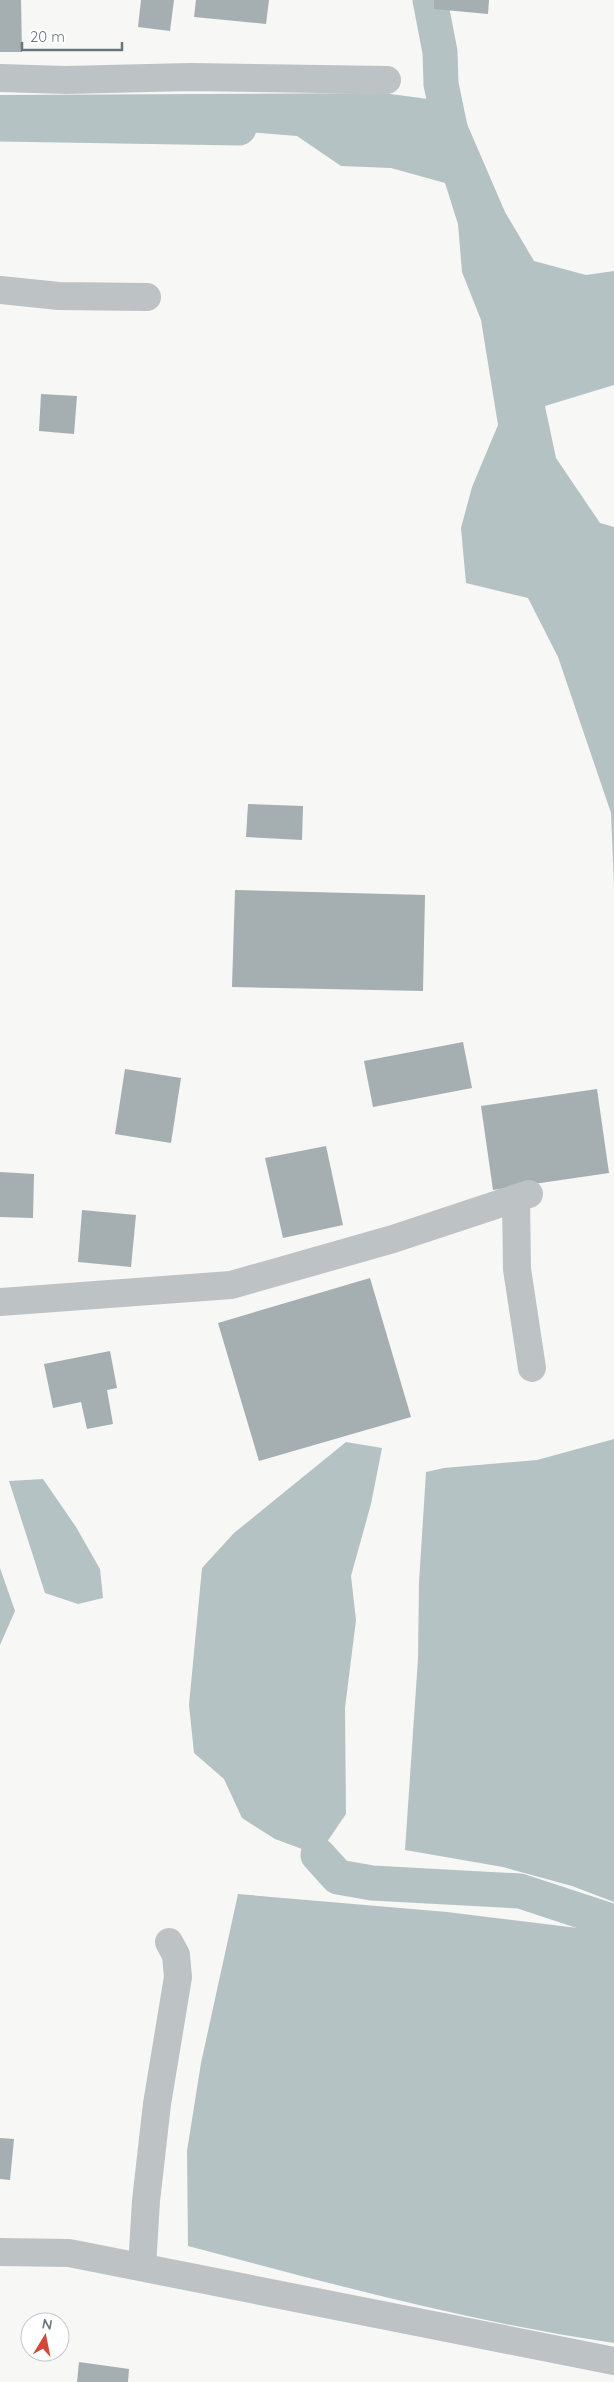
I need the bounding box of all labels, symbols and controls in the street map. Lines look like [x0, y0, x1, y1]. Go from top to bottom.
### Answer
scale bar [22, 20, 122, 52]
text: 20 m [30, 27, 65, 46]
north arrow [20, 2312, 70, 2362]
text: N [41, 2314, 54, 2334]

